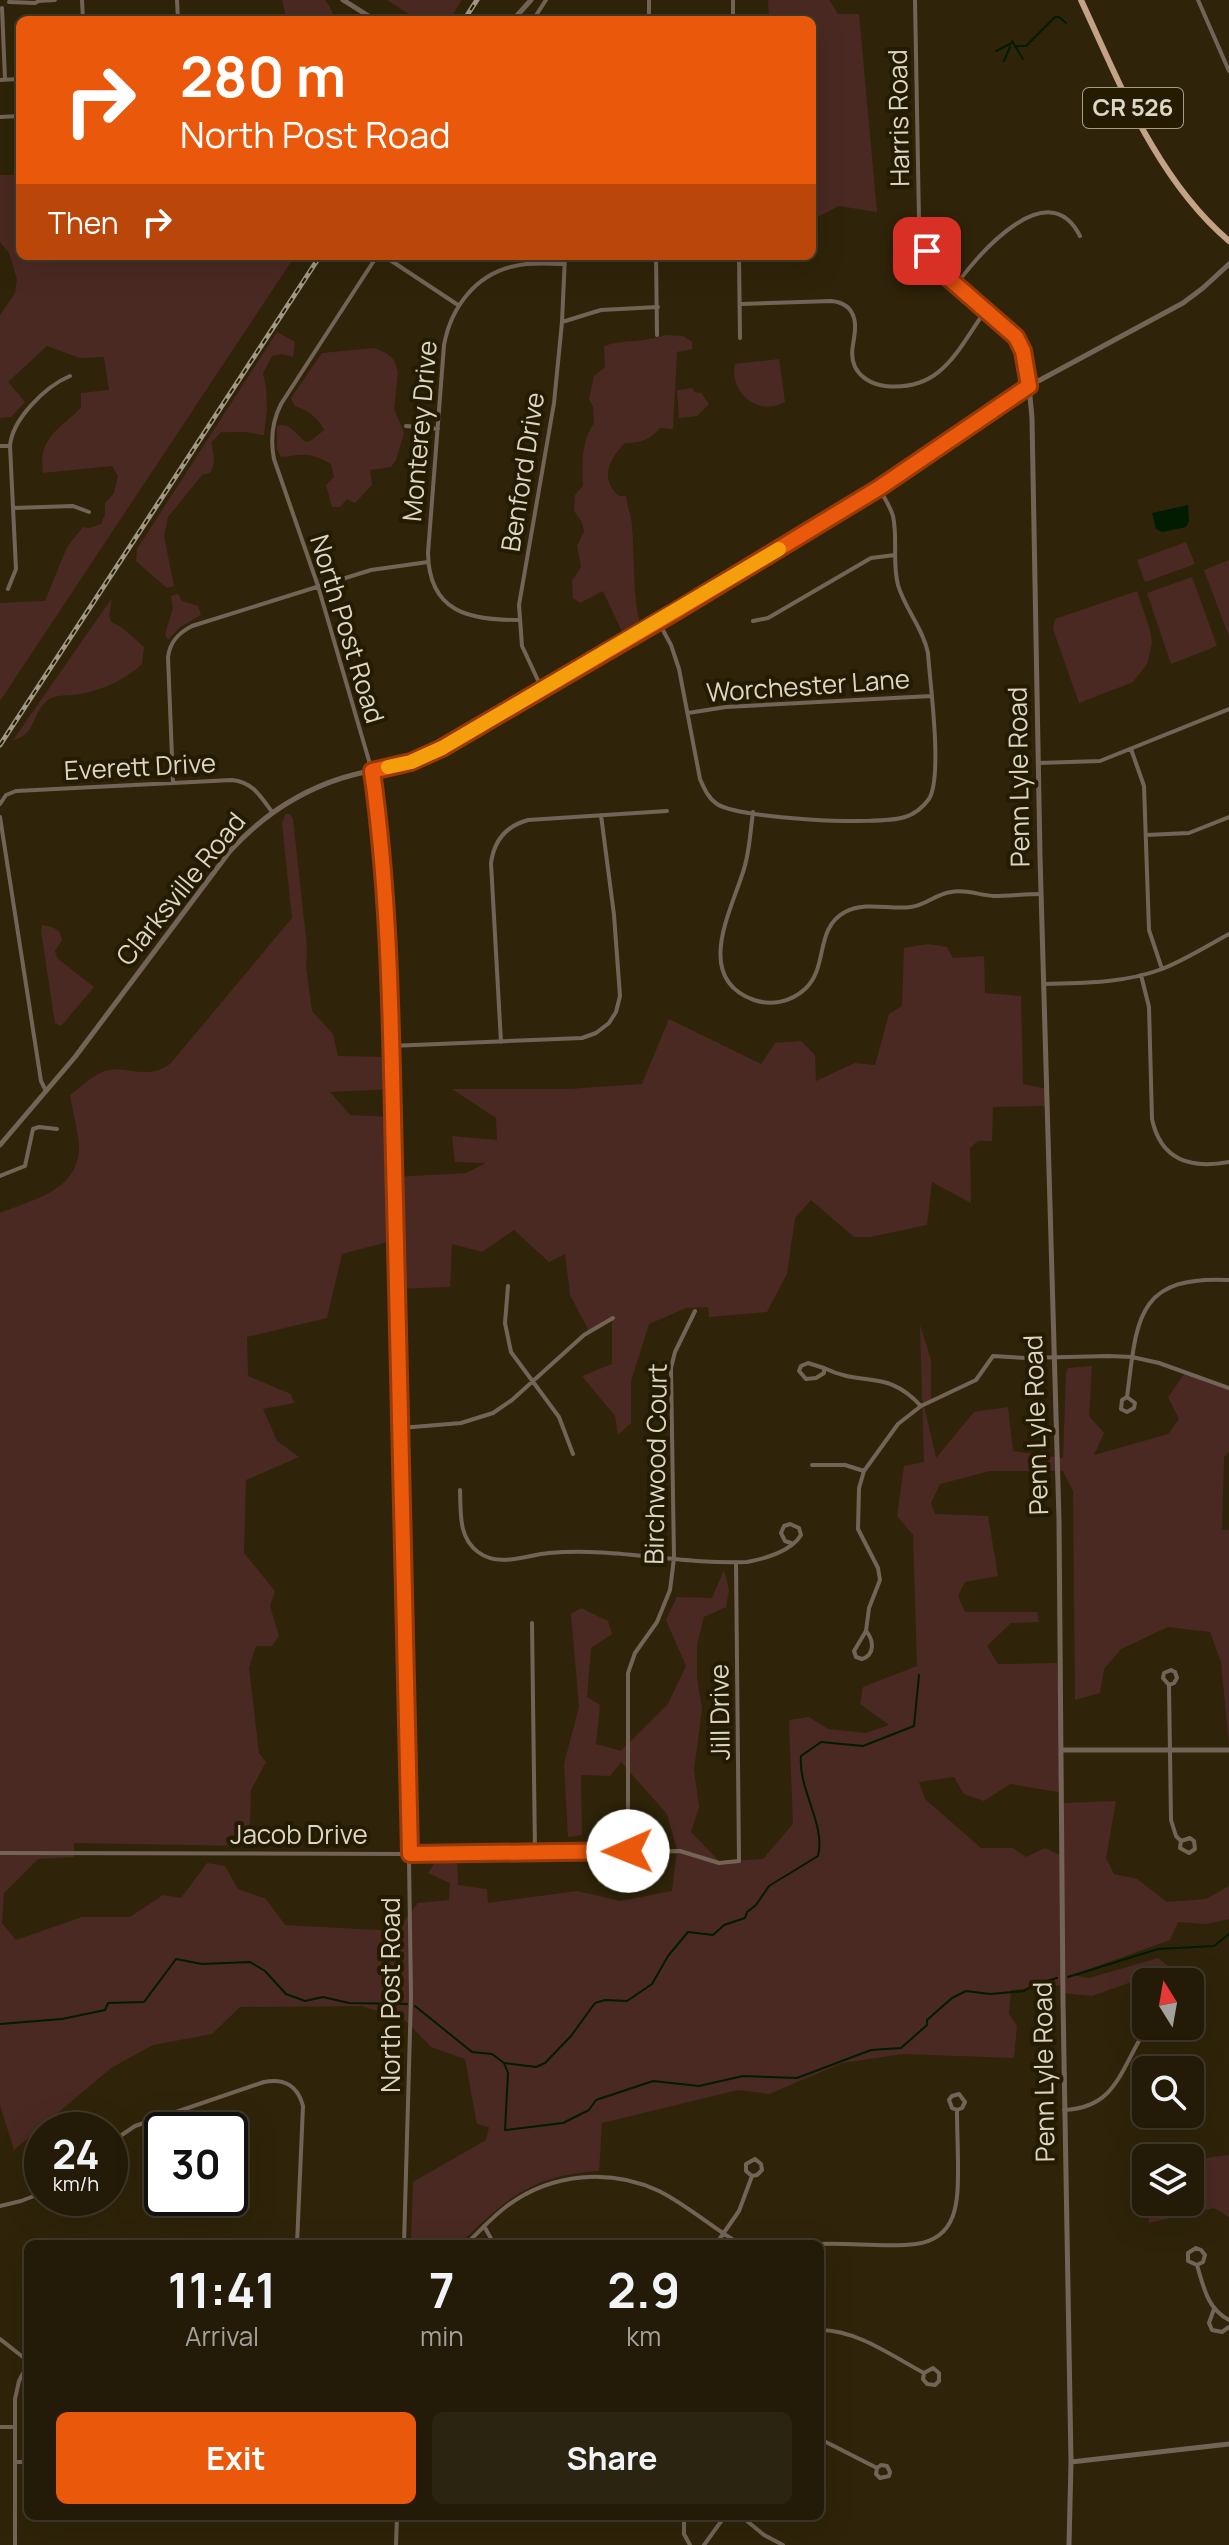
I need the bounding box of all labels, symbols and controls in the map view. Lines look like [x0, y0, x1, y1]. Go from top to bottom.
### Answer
text: 280 m [180, 37, 346, 114]
icon: right [48, 48, 152, 152]
street label: Harris Road [879, 49, 917, 187]
road number: CR 526 [1083, 88, 1183, 128]
text: North Post Road [180, 110, 451, 159]
icon: right [135, 200, 179, 244]
text: Then [48, 202, 119, 243]
pin [893, 217, 961, 285]
icon: arrive [905, 229, 949, 273]
street label: Monterey Drive [393, 339, 445, 523]
street label: Benford Drive [492, 390, 552, 554]
street label: North Post Road [302, 530, 394, 727]
street label: Worchester Lane [705, 660, 911, 710]
street label: Penn Lyle Road [998, 687, 1038, 867]
street label: Everett Drive [63, 744, 217, 788]
street label: Clarksville Road [107, 804, 253, 973]
street label: Penn Lyle Road [1014, 1334, 1056, 1516]
street label: Birchwood Court [635, 1363, 675, 1565]
street label: Jill Drive [700, 1664, 738, 1760]
position arrow [586, 1809, 670, 1893]
street label: Jacob Drive [230, 1816, 368, 1852]
street label: North Post Road [372, 1897, 408, 2093]
north arrow [1132, 1968, 1204, 2040]
map controls [1132, 1968, 1204, 2216]
street label: Penn Lyle Road [1023, 1982, 1063, 2162]
button: search [1132, 2056, 1204, 2128]
speed limit sign: 30 [144, 2112, 248, 2216]
text: 24 [52, 2126, 100, 2181]
button: layers [1132, 2144, 1204, 2216]
text: km/h [53, 2170, 99, 2197]
text: 11:41 [168, 2257, 276, 2322]
text: 7 [429, 2257, 455, 2322]
text: 2.9 [607, 2257, 680, 2322]
text: Arrival [185, 2318, 259, 2354]
text: min [420, 2318, 464, 2354]
text: km [626, 2318, 661, 2354]
button: Exit [56, 2412, 416, 2504]
button: Share [432, 2412, 792, 2504]

